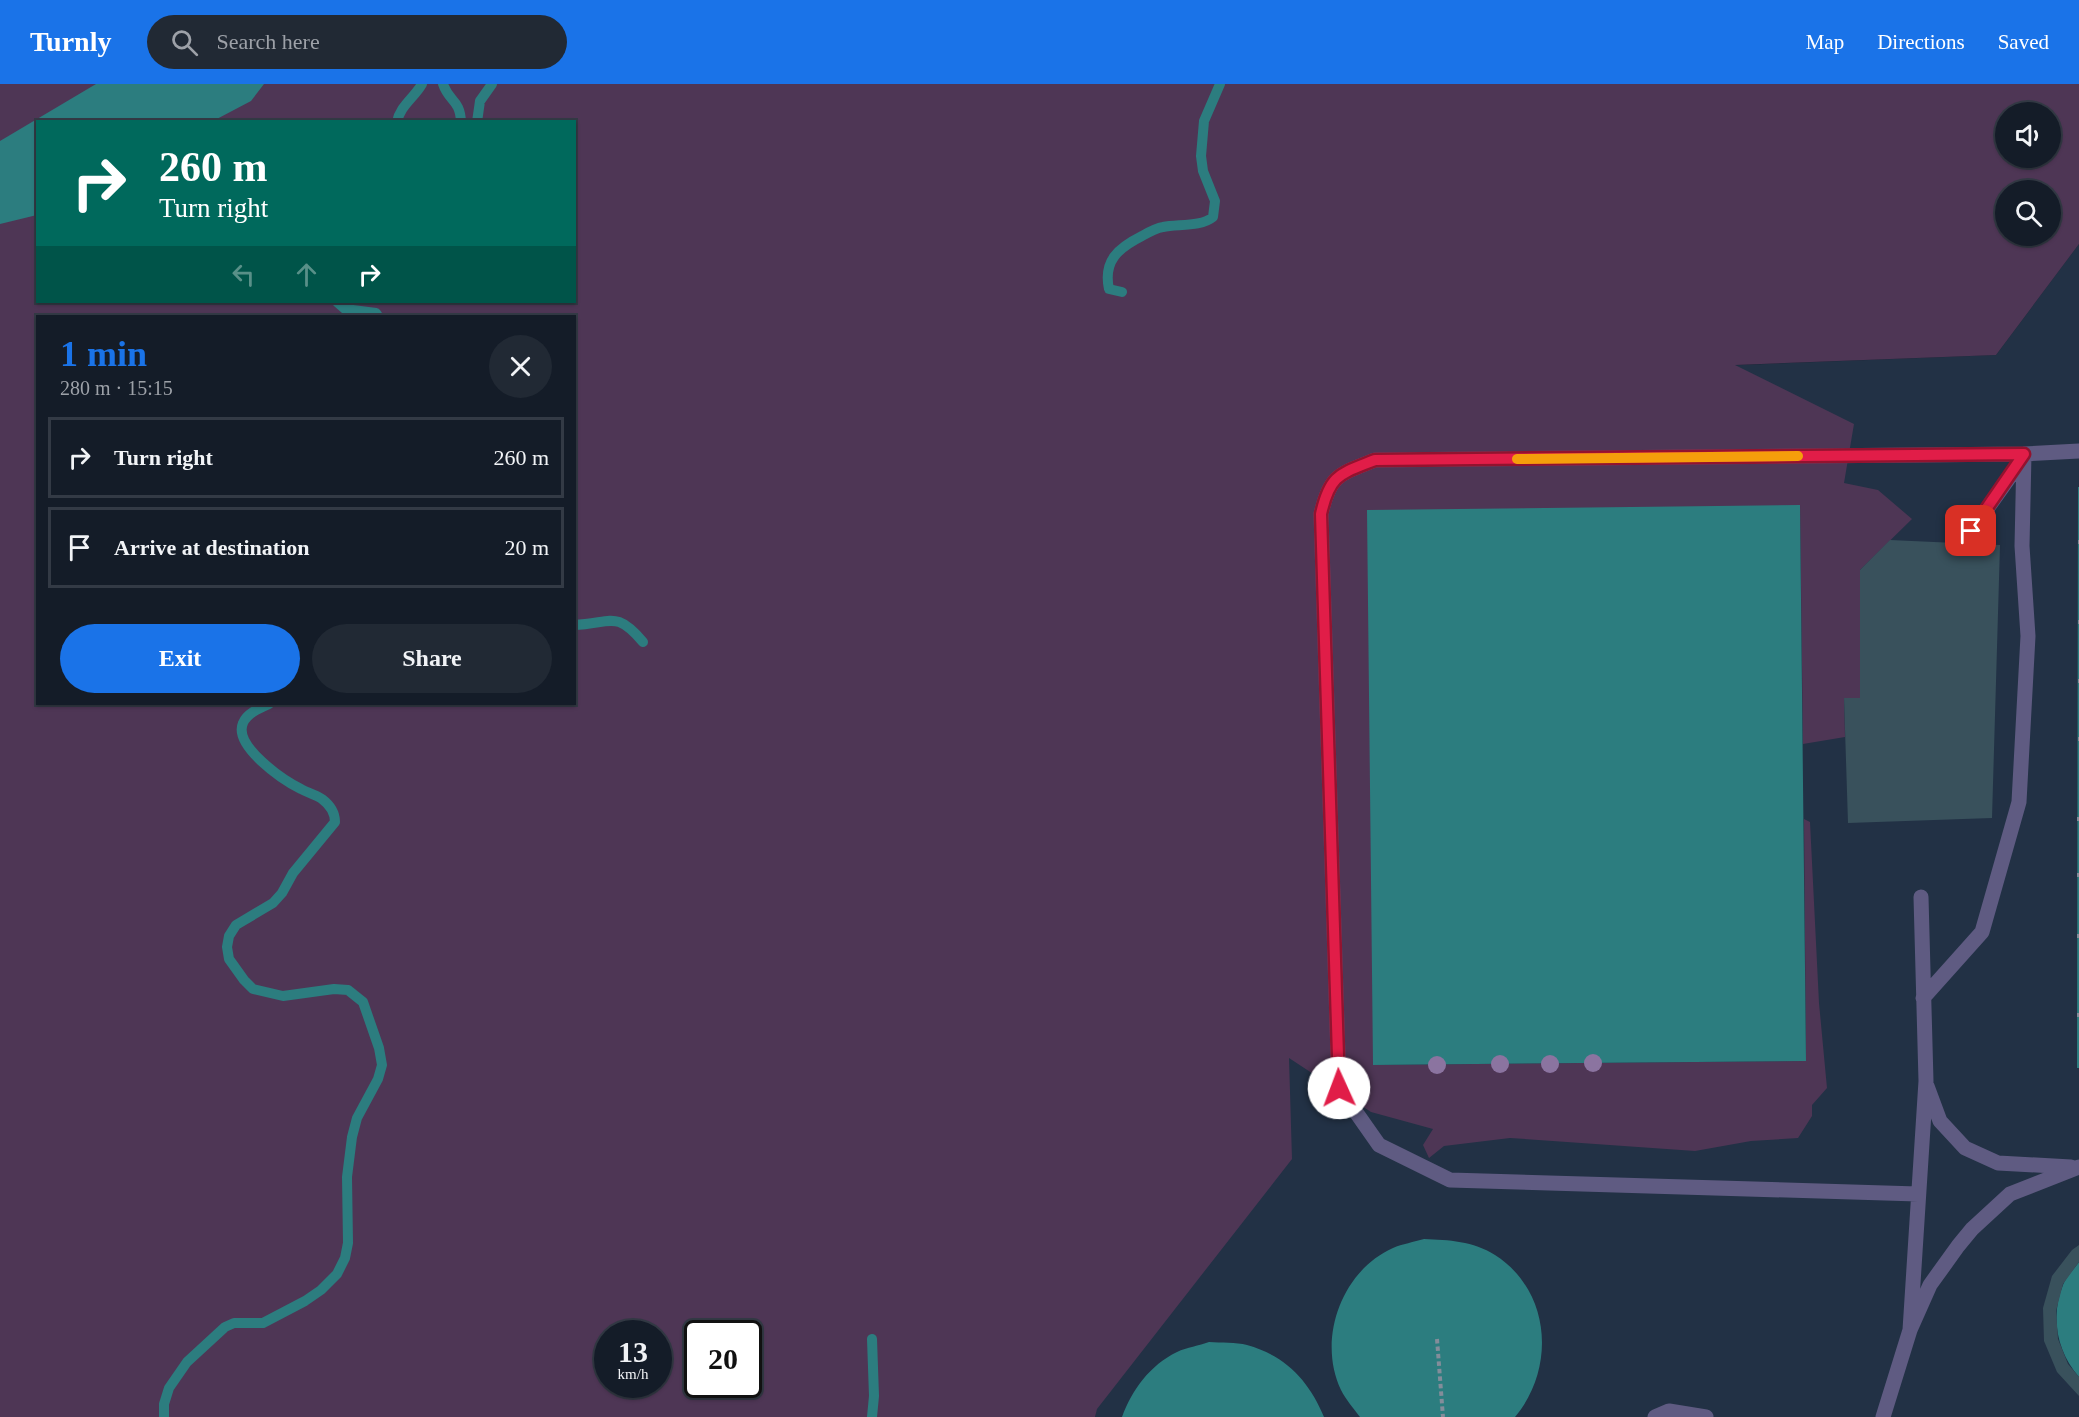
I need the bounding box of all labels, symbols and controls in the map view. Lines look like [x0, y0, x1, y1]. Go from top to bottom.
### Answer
search box [147, 15, 567, 69]
text: Turnly [30, 26, 111, 57]
icon: search [168, 26, 201, 59]
text: Search here [216, 29, 320, 54]
text: Map [1806, 30, 1844, 54]
text: Directions [1877, 30, 1965, 54]
text: Saved [1998, 30, 2049, 54]
map controls [1995, 102, 2061, 246]
button: sound [1995, 102, 2061, 168]
icon: right [60, 144, 138, 222]
text: 260 m [159, 144, 268, 190]
button: search [1995, 180, 2061, 246]
text: Turn right [159, 193, 268, 223]
icon: left [227, 258, 260, 291]
icon: ahead [290, 258, 323, 291]
icon: right [353, 258, 386, 291]
text: 1 min [60, 334, 147, 374]
button: close [489, 335, 552, 398]
text: 280 m · 15:15 [60, 377, 173, 399]
icon: right [63, 441, 96, 474]
text: Turn right [114, 445, 213, 470]
text: 260 m [493, 445, 549, 470]
pin [1945, 505, 1996, 556]
icon: arrive [1954, 514, 1987, 547]
icon: arrive [63, 531, 96, 564]
text: Arrive at destination [114, 535, 310, 560]
text: 20 m [504, 535, 549, 560]
button: Exit [60, 624, 300, 693]
button: Share [312, 624, 552, 693]
position arrow [1307, 1056, 1371, 1120]
speed limit sign: 20 [684, 1320, 762, 1398]
text: 13 [618, 1335, 648, 1368]
text: km/h [618, 1366, 648, 1382]

